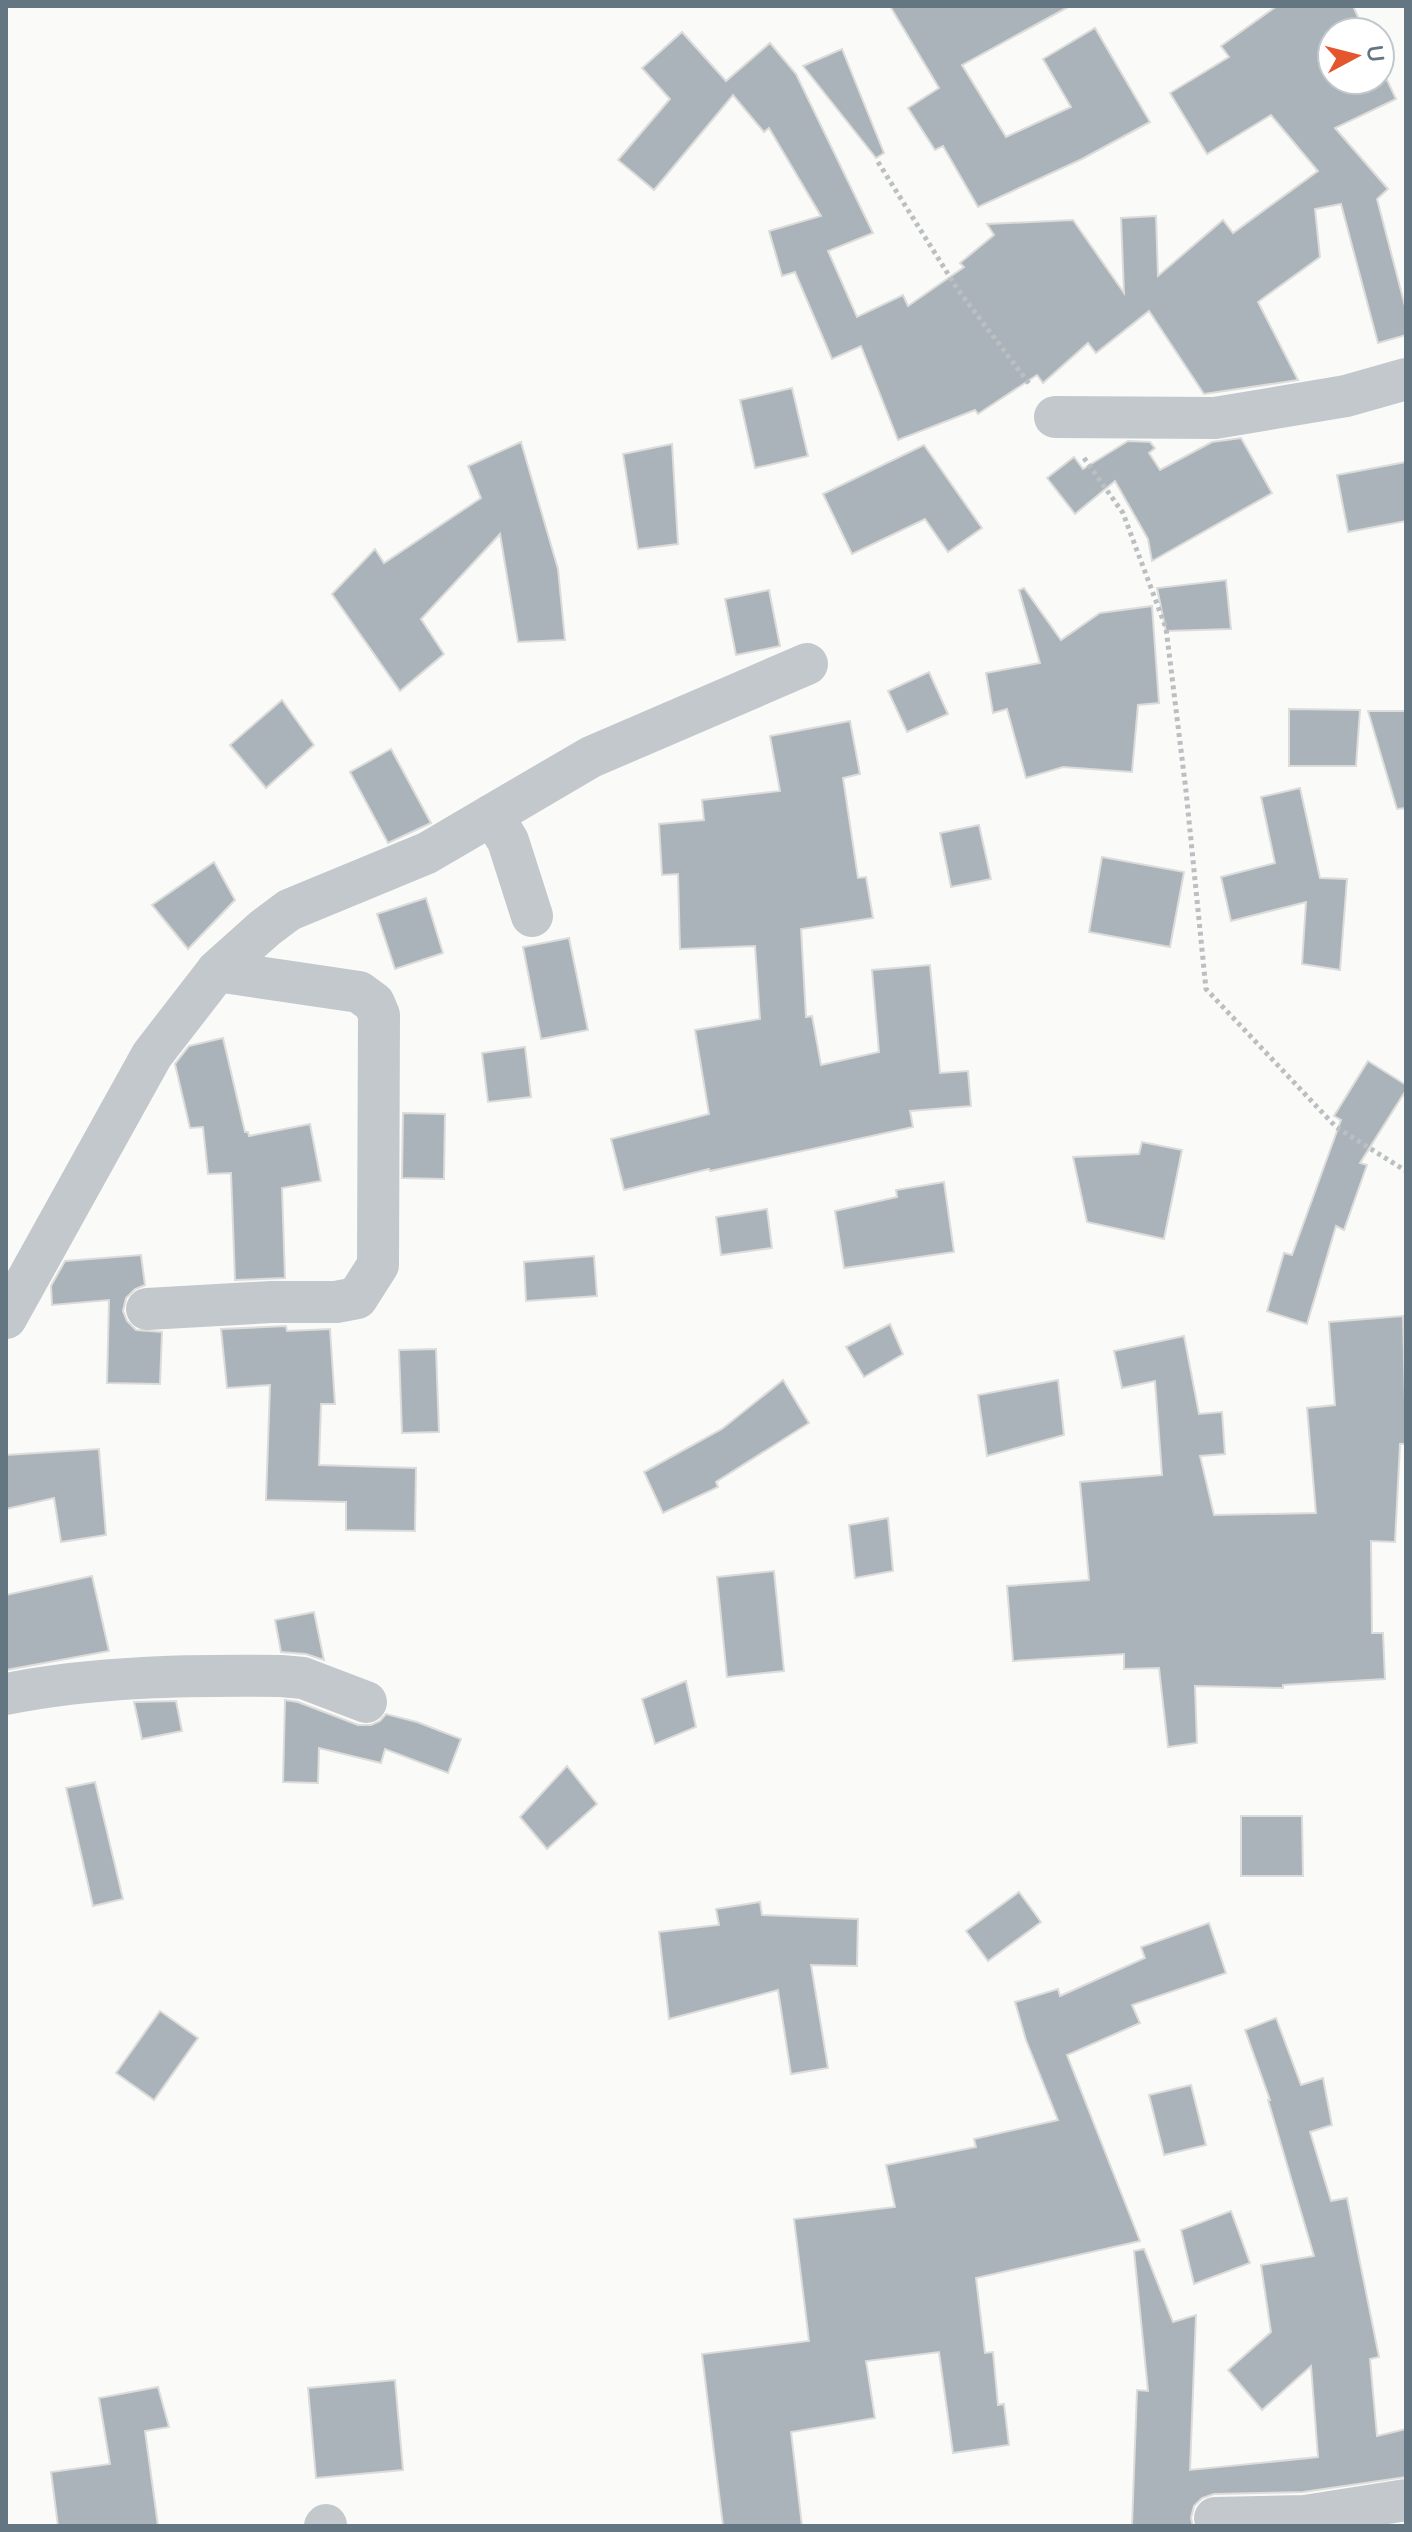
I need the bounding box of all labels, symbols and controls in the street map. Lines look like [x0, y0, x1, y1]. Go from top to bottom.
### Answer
north arrow [1316, 16, 1396, 96]
text: U [1361, 44, 1389, 64]

